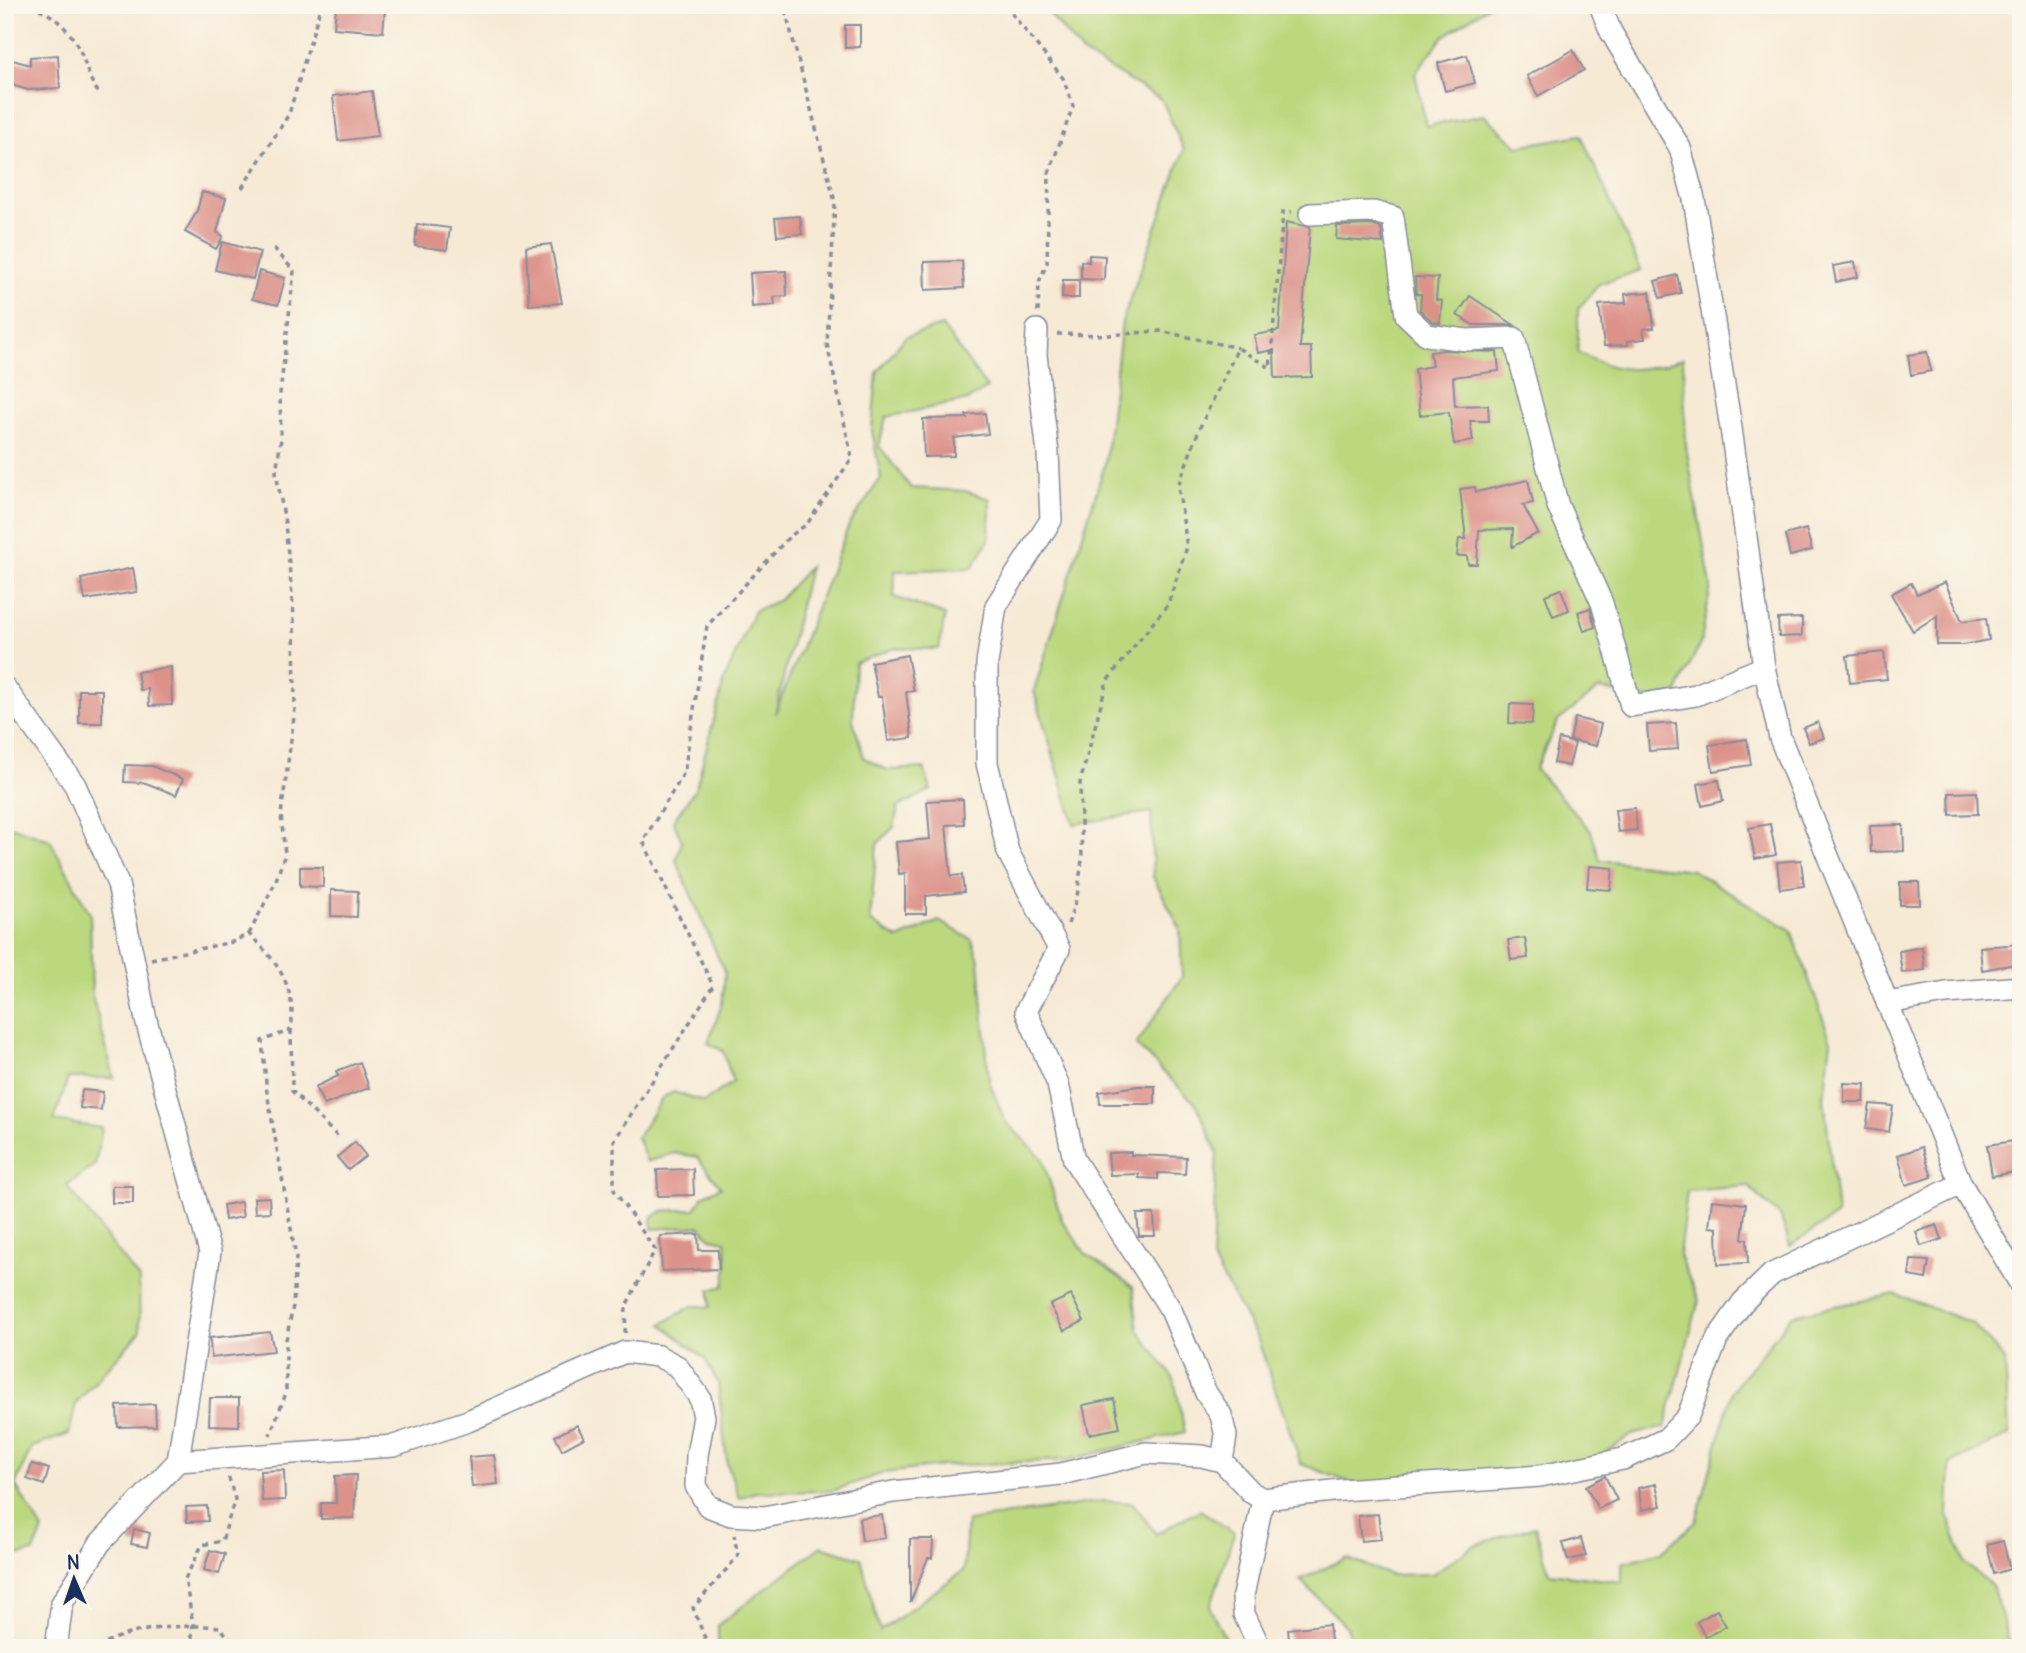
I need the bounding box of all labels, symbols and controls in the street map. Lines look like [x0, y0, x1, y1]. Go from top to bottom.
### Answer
north arrow [38, 1544, 108, 1614]
text: N [66, 1550, 80, 1574]

